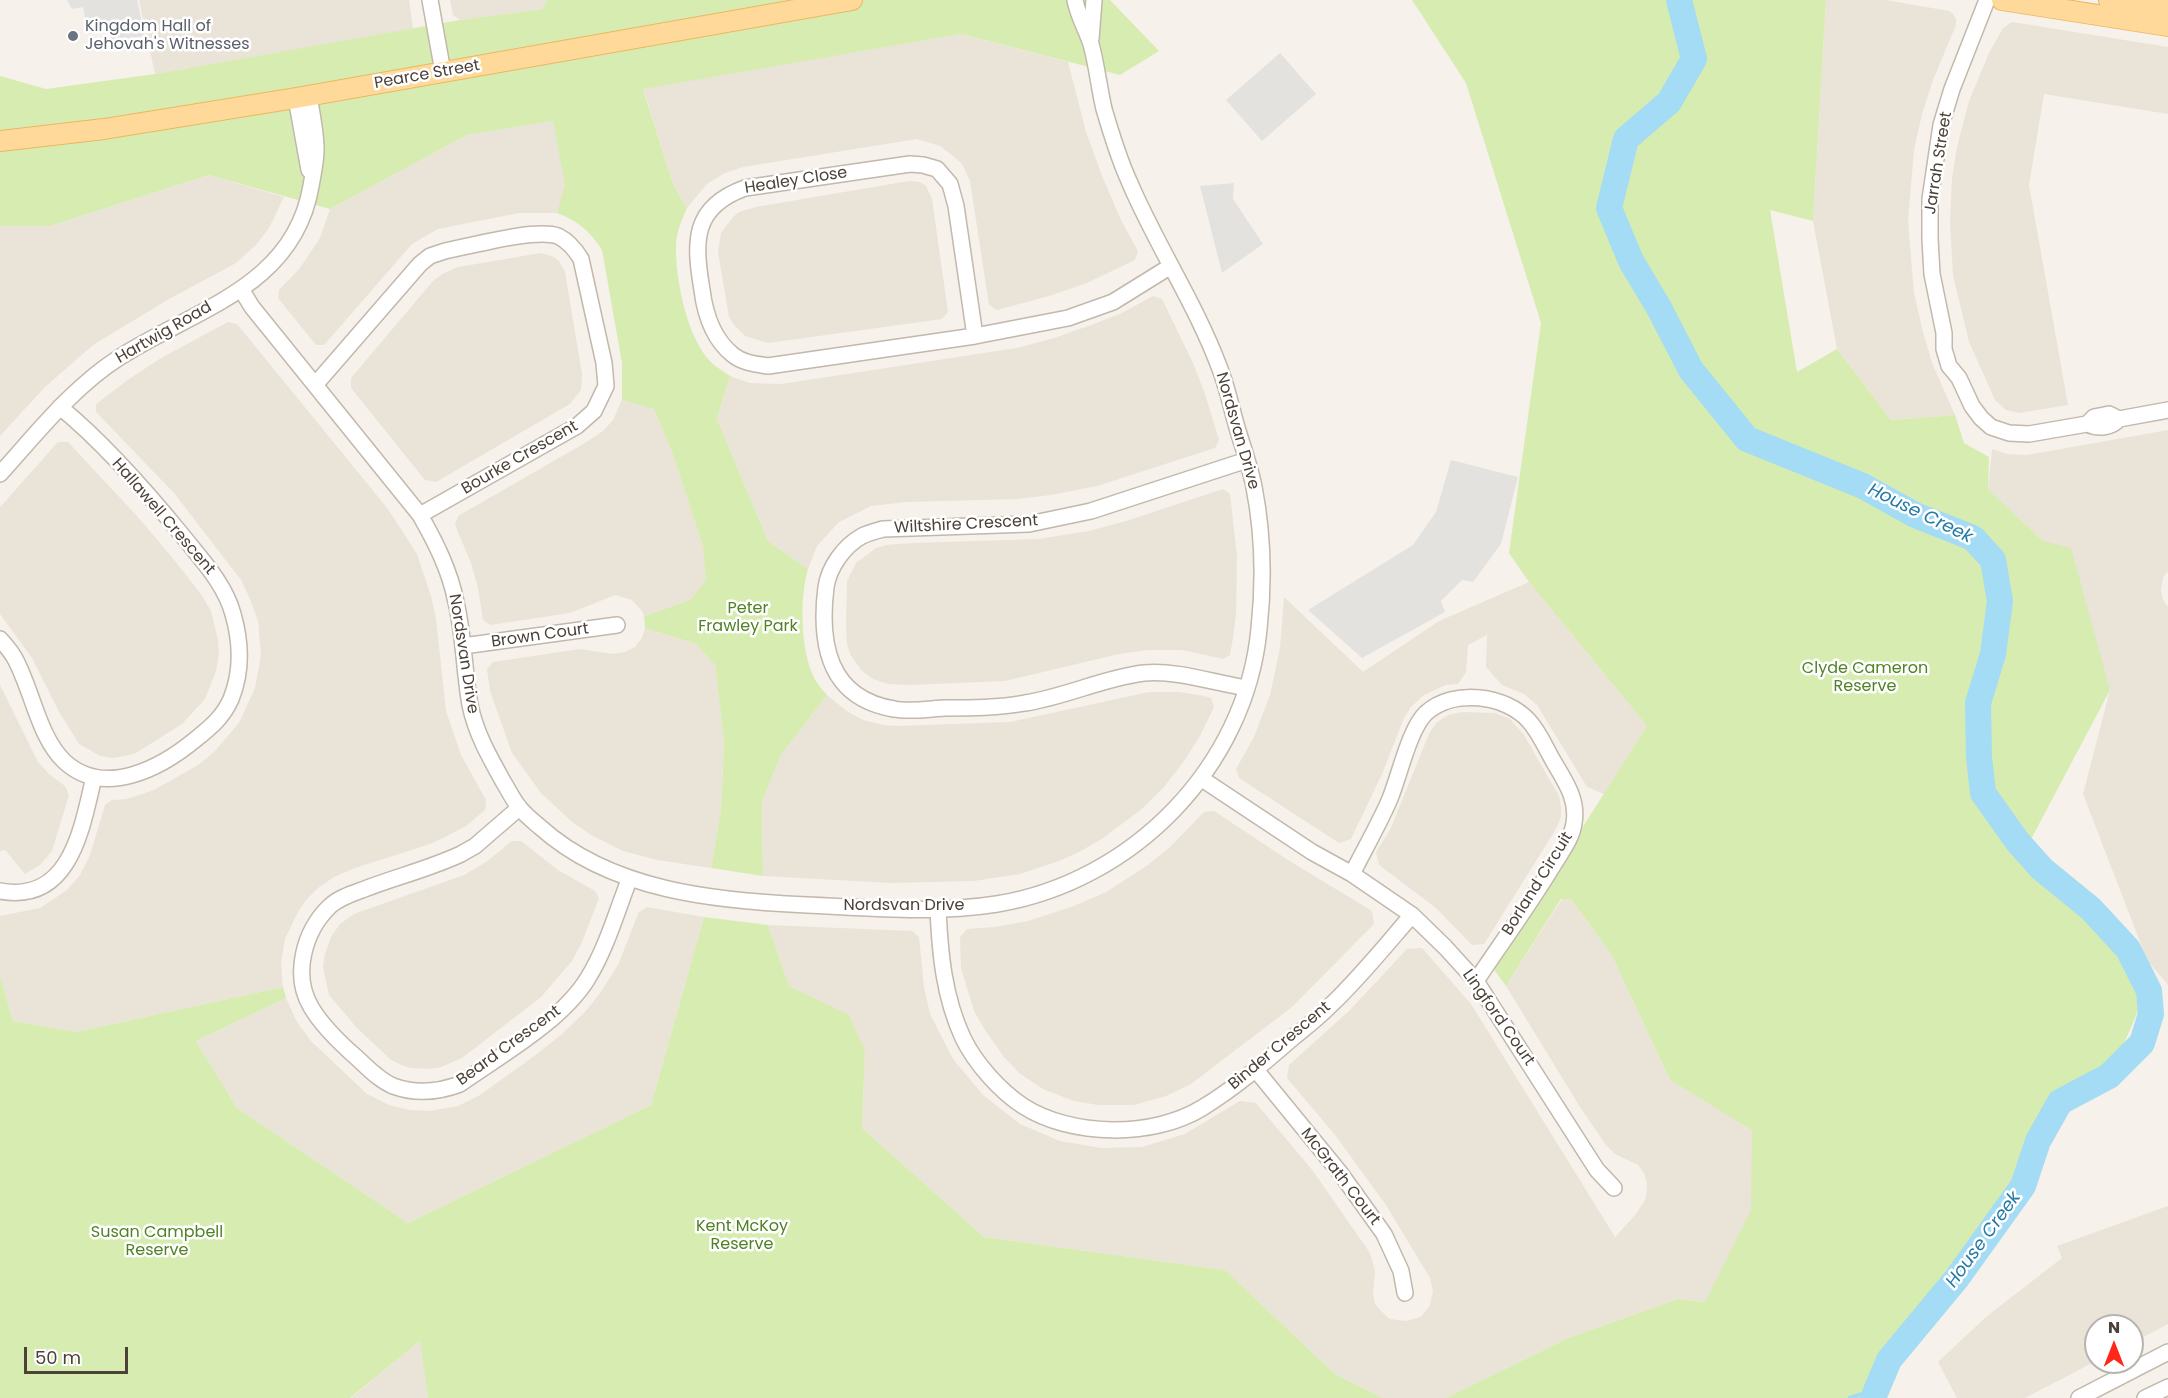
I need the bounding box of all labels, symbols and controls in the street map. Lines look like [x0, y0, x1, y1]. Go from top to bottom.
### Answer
place label: Kingdom Hall of Jehovah's Witnesses [85, 17, 250, 55]
marker: Kingdom Hall of Jehovah's Witnesses [66, 29, 80, 43]
street label: Pearce Street [373, 56, 481, 94]
street label: Jarrah Street [1921, 110, 1957, 216]
street label: Healey Close [743, 163, 849, 199]
street label: Hartwig Road [113, 298, 215, 368]
street label: Nordsvan Drive [1211, 370, 1263, 492]
street label: Bourke Crescent [458, 417, 582, 499]
street label: Hallawell Crescent [107, 455, 219, 579]
water label: House Creek [1864, 479, 1976, 549]
street label: Wiltshire Crescent [893, 512, 1039, 538]
street label: Nordsvan Drive [444, 593, 482, 715]
park label: Peter Frawley Park [698, 599, 798, 637]
street label: Brown Court [490, 620, 590, 652]
park label: Clyde Cameron Reserve [1802, 659, 1928, 697]
street label: Borland Circuit [1499, 829, 1577, 939]
street label: Nordsvan Drive [843, 896, 965, 916]
street label: Lingford Court [1458, 966, 1538, 1070]
street label: Binder Crescent [1225, 998, 1335, 1094]
street label: Beard Crescent [453, 1002, 565, 1090]
street label: McGrath Court [1296, 1125, 1384, 1229]
water label: House Creek [1942, 1188, 2026, 1292]
park label: Kent McKoy Reserve [696, 1217, 788, 1255]
park label: Susan Campbell Reserve [91, 1223, 223, 1261]
north arrow [2084, 1314, 2144, 1374]
text: N [2108, 1316, 2120, 1339]
scale bar [27, 1335, 130, 1373]
text: 50 m [35, 1345, 81, 1370]

